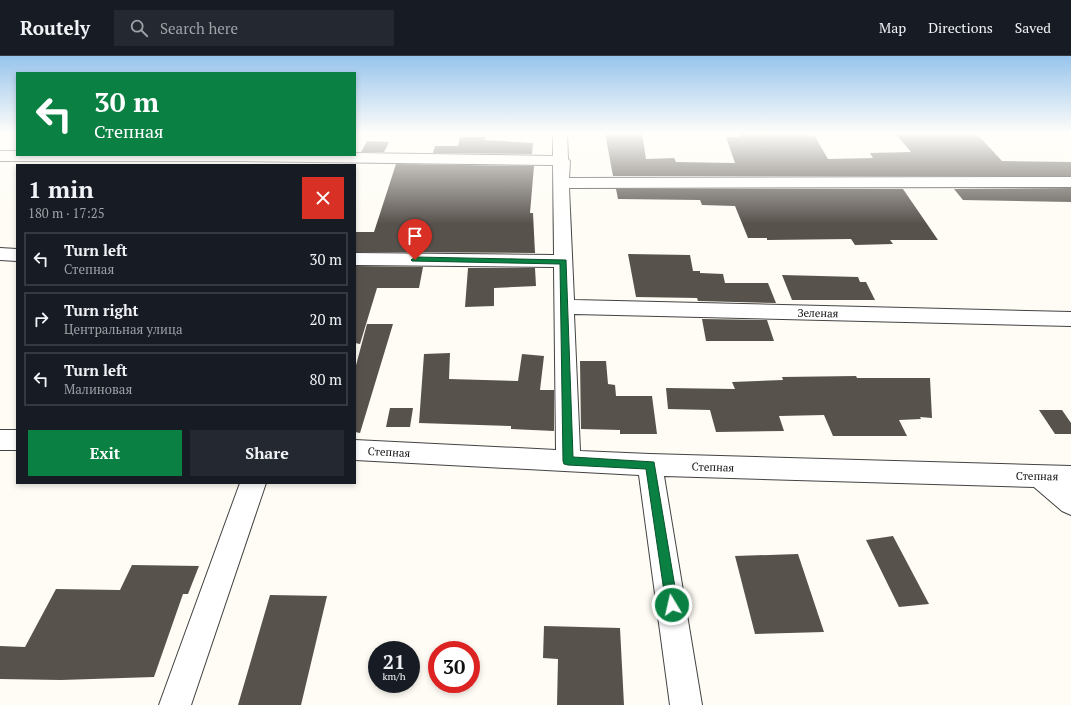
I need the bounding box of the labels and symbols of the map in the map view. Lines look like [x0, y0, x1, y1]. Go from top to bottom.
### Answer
pin [398, 219, 432, 260]
street label: Зеленая [797, 306, 839, 320]
street label: Степная [367, 444, 411, 460]
street label: Степная [691, 459, 735, 475]
street label: Степная [1016, 469, 1059, 483]
position arrow [651, 584, 693, 626]
speed limit sign: 30 [428, 641, 480, 693]

